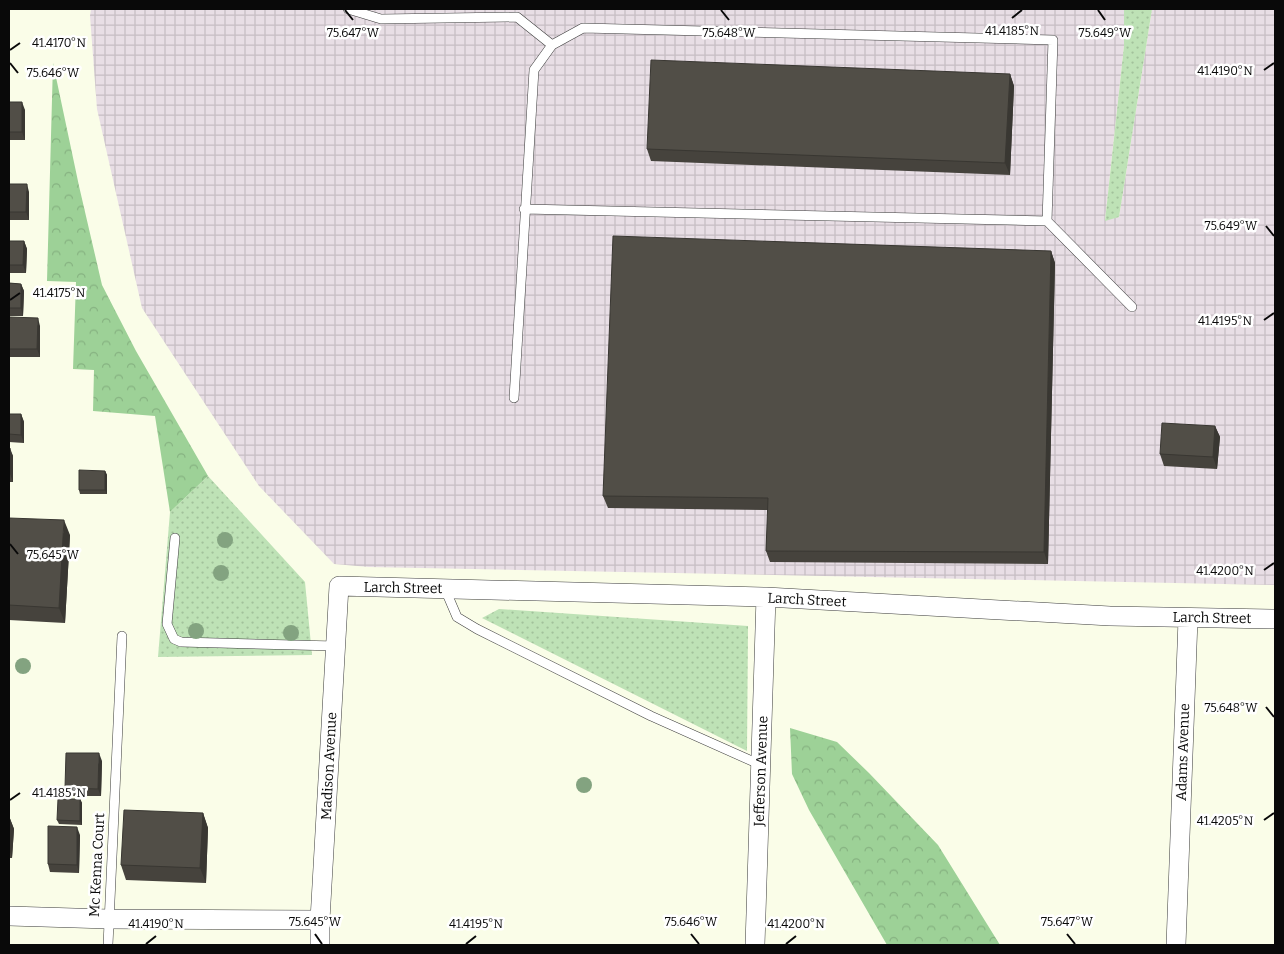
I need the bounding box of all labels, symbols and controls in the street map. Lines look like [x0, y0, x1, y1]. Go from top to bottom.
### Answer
text: 41.4185°N [985, 24, 1040, 38]
text: 75.647°W [327, 26, 380, 40]
text: 75.648°W [702, 26, 756, 40]
text: 75.649°W [1079, 26, 1132, 40]
text: 41.4170°N [32, 36, 86, 50]
text: 41.4190°N [1197, 64, 1253, 78]
text: 75.646°W [27, 66, 80, 80]
text: 75.649°W [1205, 219, 1258, 233]
text: 41.4175°N [33, 286, 86, 300]
text: 41.4195°N [1198, 314, 1252, 328]
text: 75.645°W [27, 548, 80, 562]
text: 41.4200°N [1196, 564, 1254, 578]
street label: Larch Street [363, 579, 443, 597]
street label: Larch Street [767, 589, 847, 611]
street label: Larch Street [1172, 609, 1252, 627]
text: 75.648°W [1204, 701, 1258, 715]
street label: Adams Avenue [1173, 703, 1193, 801]
street label: Madison Avenue [318, 712, 340, 820]
street label: Jefferson Avenue [751, 715, 771, 828]
text: 41.4185°N [32, 786, 87, 800]
street label: Mc Kenna Court [86, 813, 108, 917]
text: 41.4205°N [1197, 814, 1254, 828]
text: 75.645°W [289, 915, 342, 929]
text: 75.646°W [665, 915, 718, 929]
text: 75.647°W [1041, 915, 1094, 929]
text: 41.4190°N [128, 917, 184, 931]
text: 41.4195°N [449, 917, 503, 931]
text: 41.4200°N [767, 917, 825, 931]

